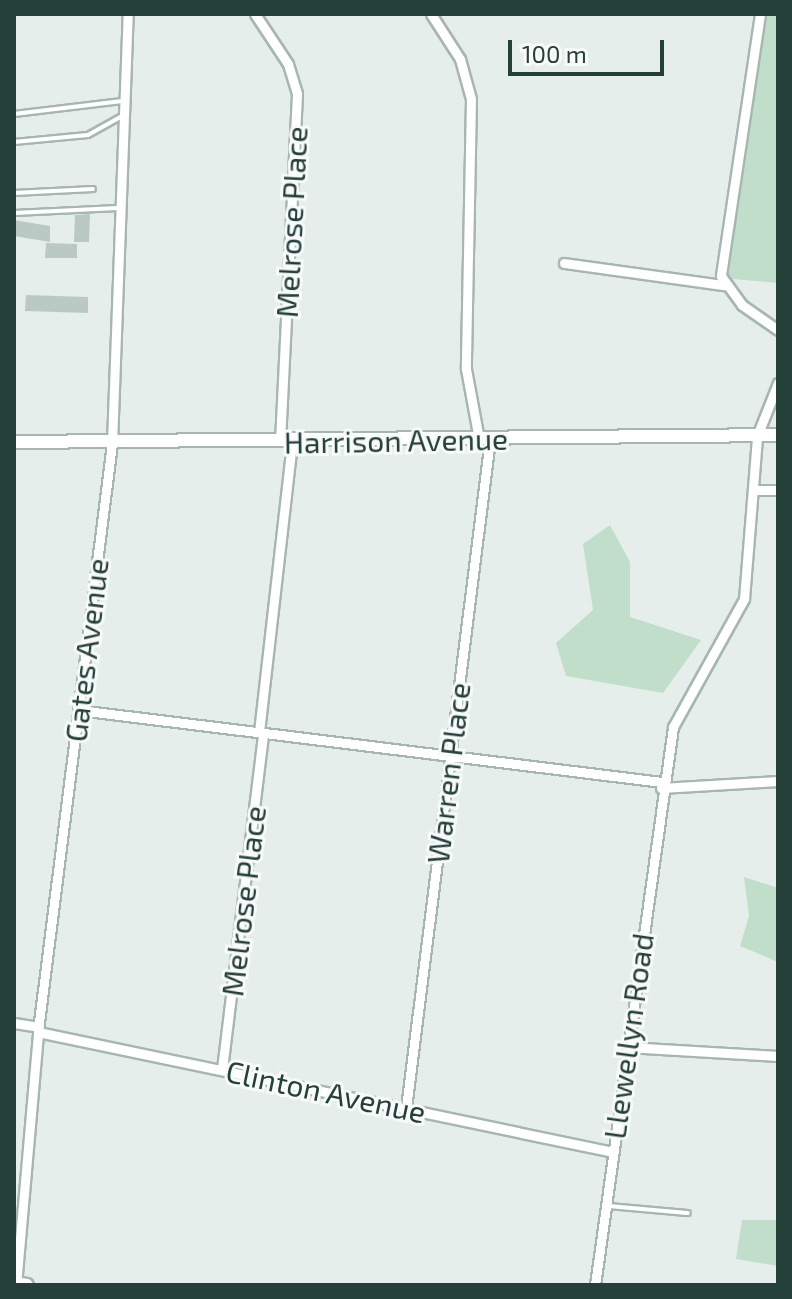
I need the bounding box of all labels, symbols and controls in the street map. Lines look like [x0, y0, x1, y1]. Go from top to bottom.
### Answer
scale bar [512, 24, 668, 74]
text: 100 m [522, 39, 587, 68]
street label: Melrose Place [268, 125, 314, 319]
street label: Harrison Avenue [283, 420, 509, 460]
street label: Gates Avenue [57, 556, 115, 744]
street label: Warren Place [419, 680, 477, 866]
street label: Melrose Place [213, 804, 273, 998]
street label: Llewellyn Road [596, 931, 660, 1141]
street label: Clinton Avenue [222, 1052, 430, 1130]

